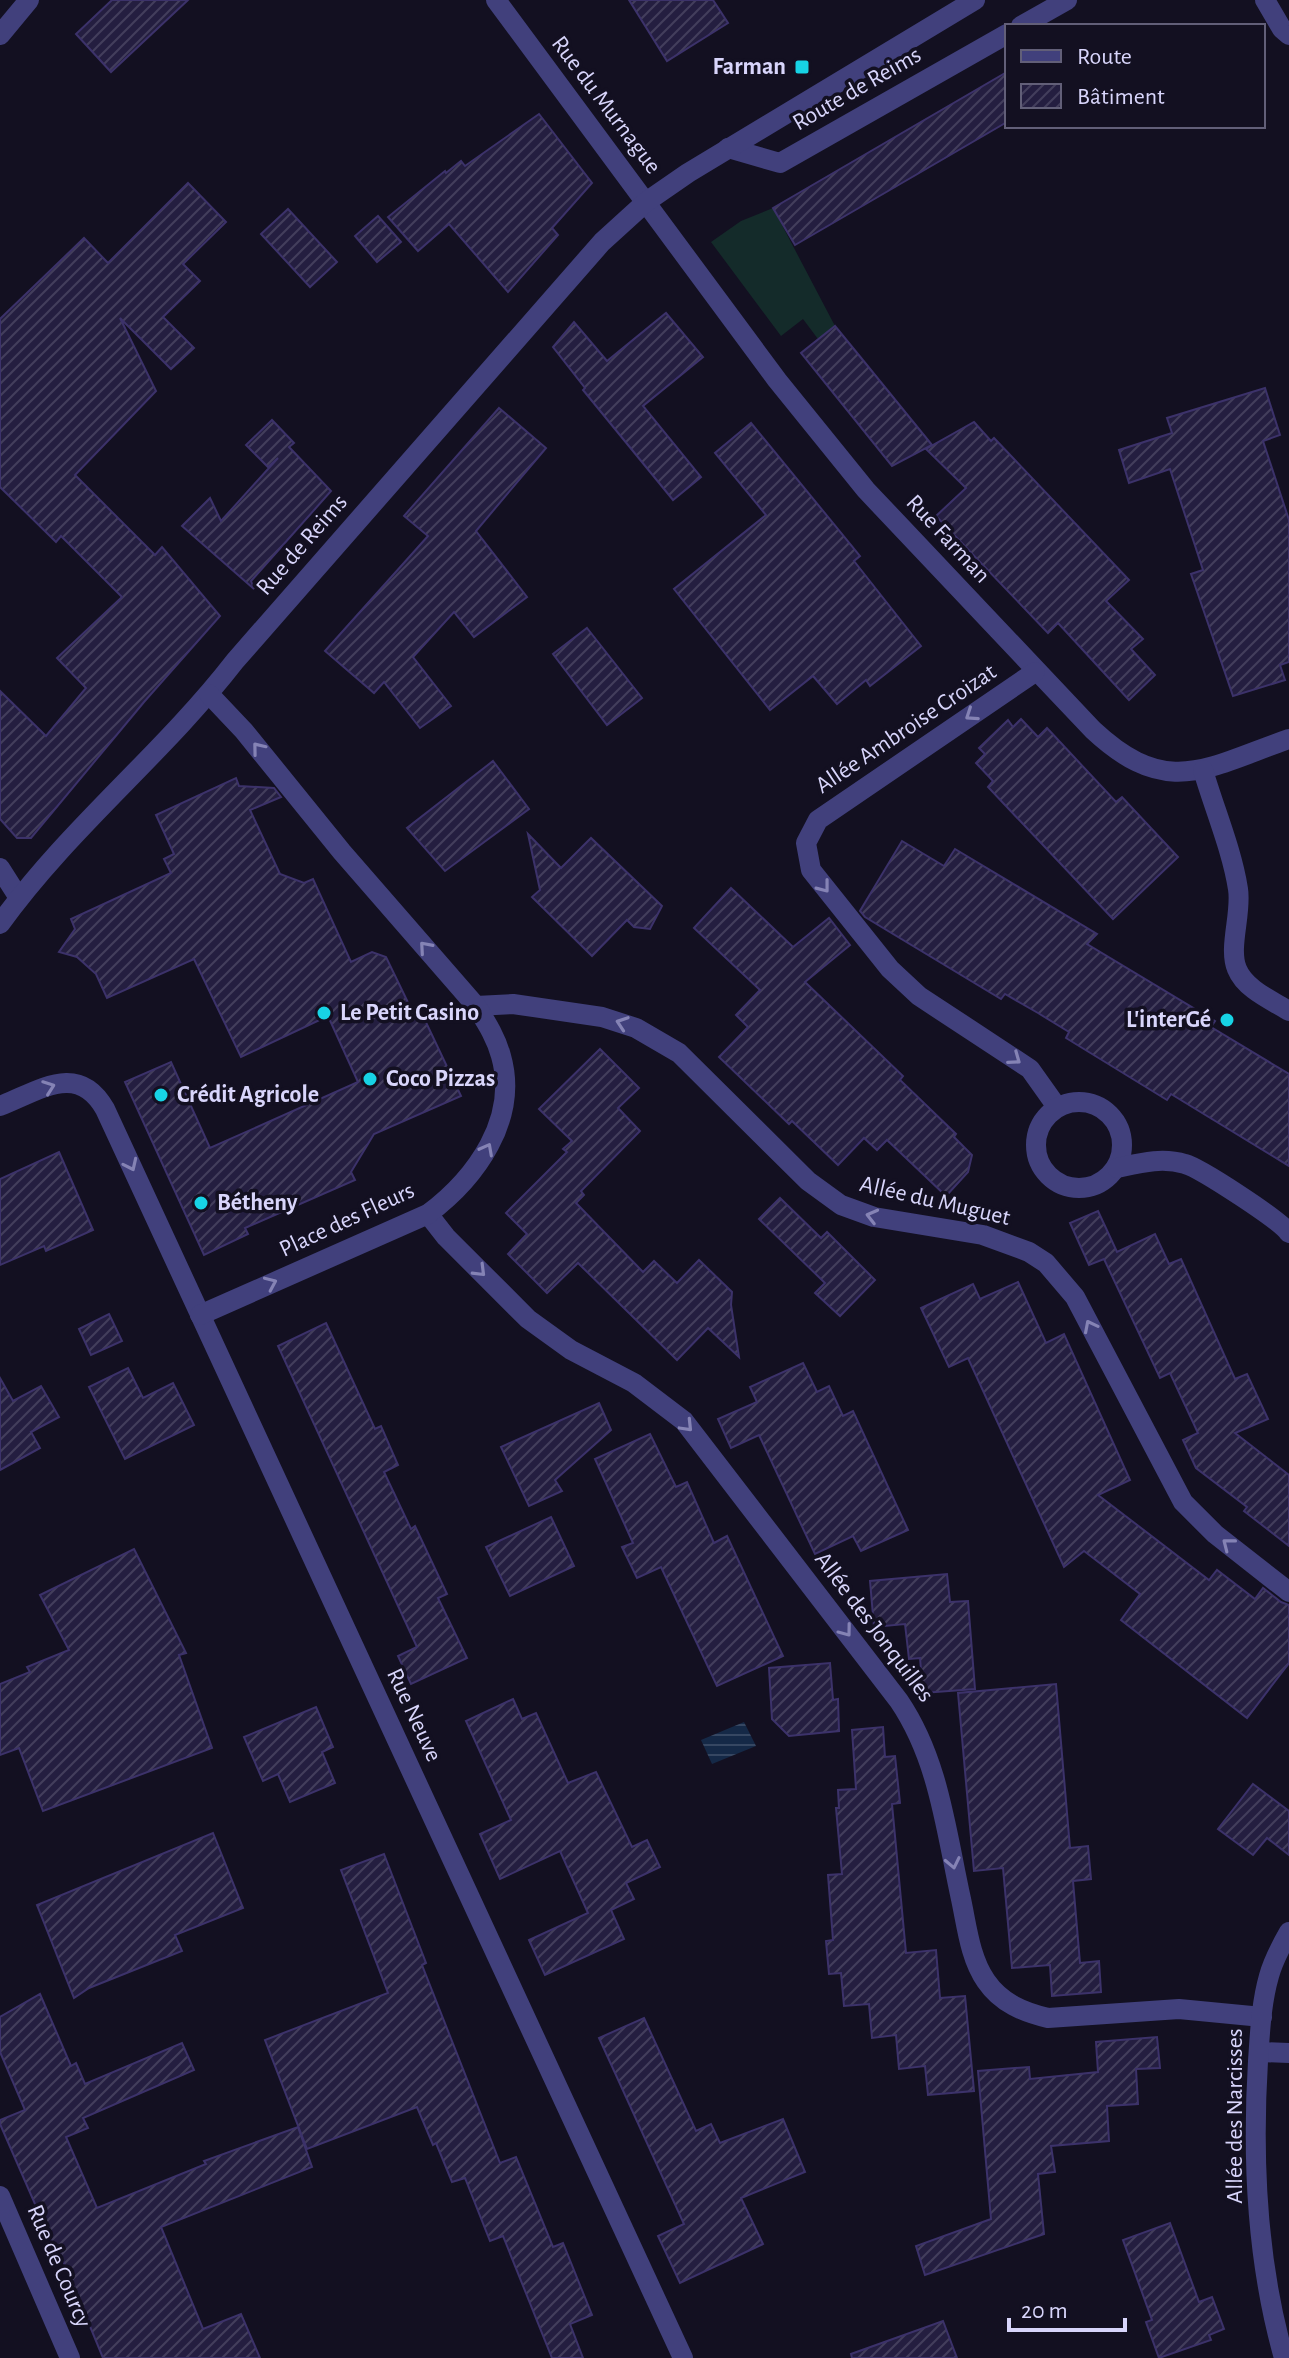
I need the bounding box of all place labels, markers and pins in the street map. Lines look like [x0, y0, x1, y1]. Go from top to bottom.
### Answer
place label: Farman [712, 55, 786, 79]
marker: Farman [793, 58, 811, 76]
place label: Le Petit Casino [340, 1001, 479, 1025]
marker: Le Petit Casino [315, 1004, 333, 1022]
place label: L'interGé [1126, 1008, 1211, 1032]
marker: L'interGé [1218, 1011, 1236, 1029]
place label: Coco Pizzas [386, 1067, 495, 1091]
marker: Coco Pizzas [361, 1070, 379, 1088]
place label: Crédit Agricole [177, 1083, 319, 1107]
marker: Crédit Agricole [152, 1086, 170, 1104]
place label: Bétheny [217, 1191, 298, 1215]
marker: Bétheny [192, 1194, 210, 1212]

